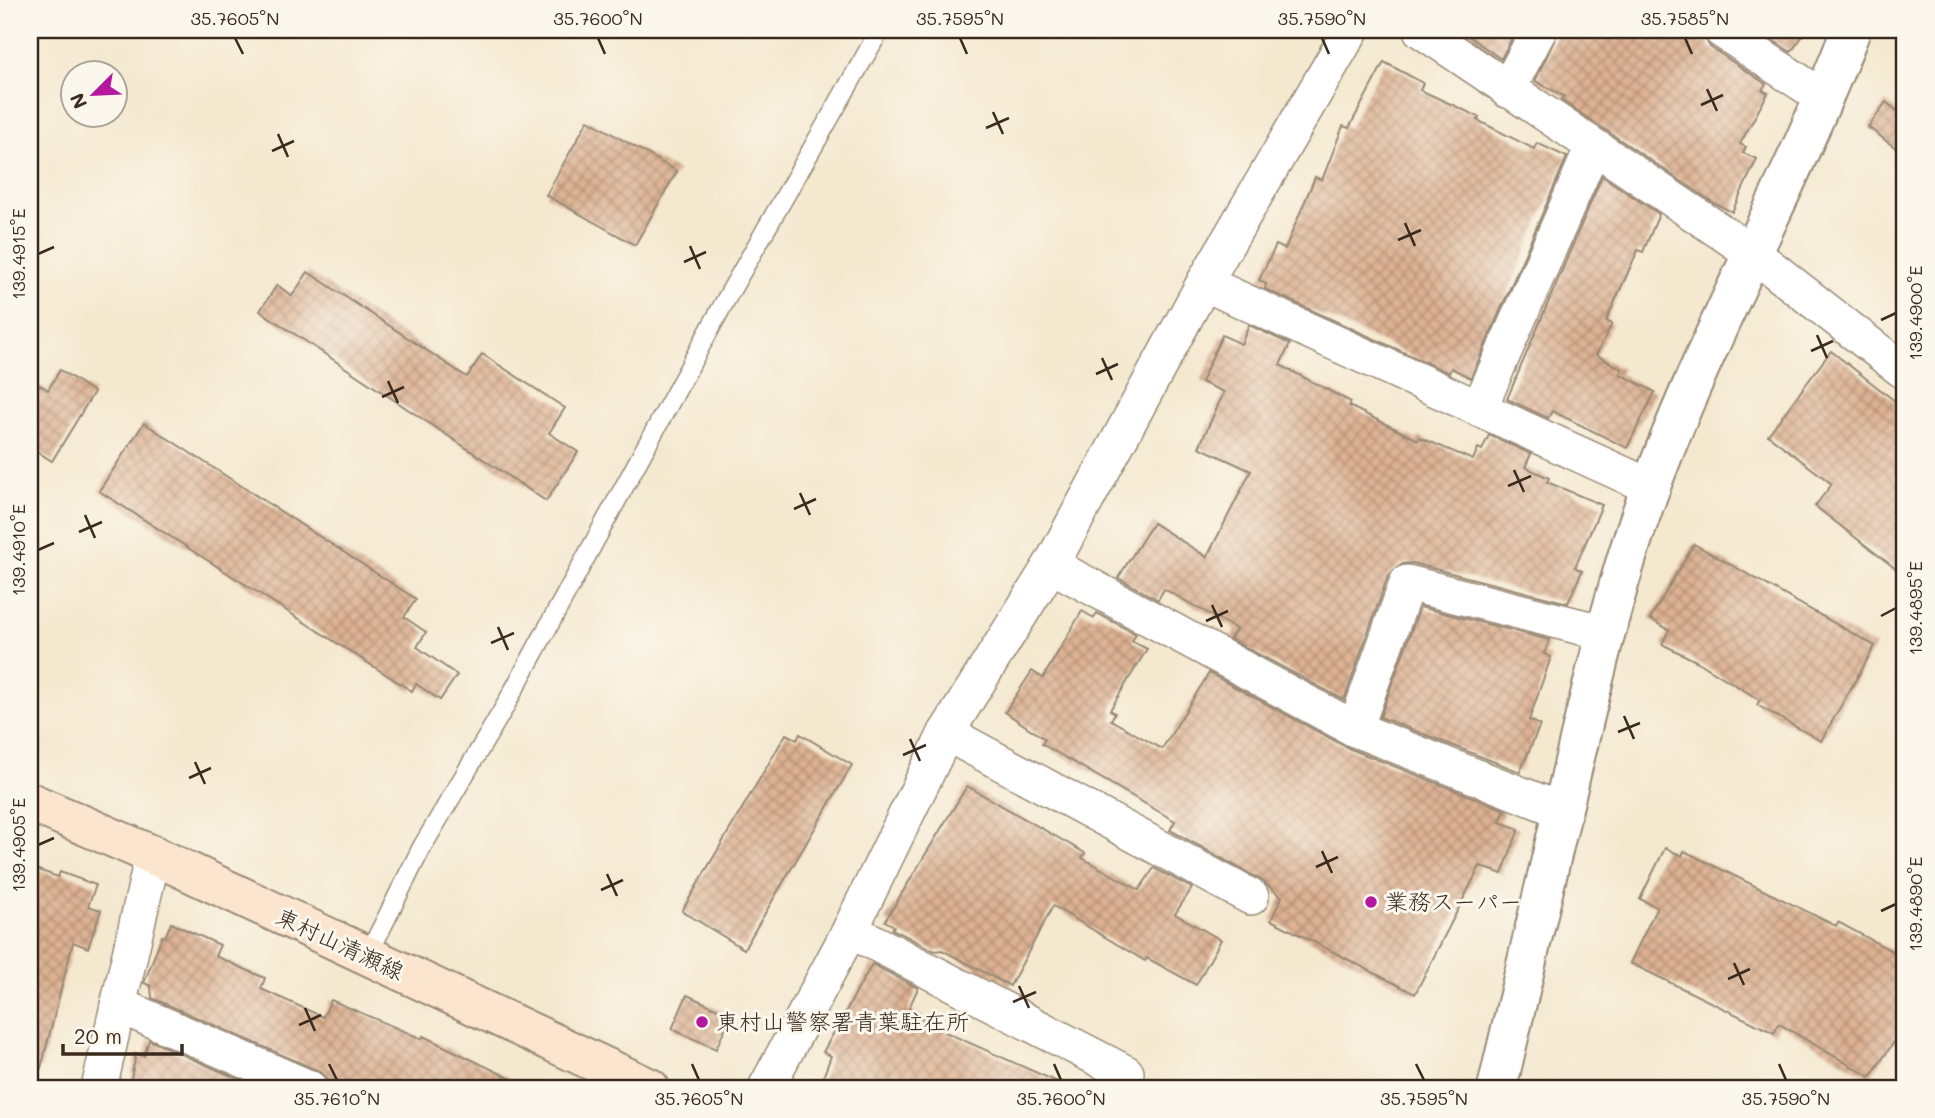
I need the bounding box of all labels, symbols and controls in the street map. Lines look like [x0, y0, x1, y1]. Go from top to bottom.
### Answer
text: 35.7605°N [190, 6, 280, 30]
text: 35.7600°N [553, 6, 643, 30]
text: 35.7595°N [916, 6, 1004, 30]
text: 35.7590°N [1278, 6, 1366, 30]
text: 35.7585°N [1641, 6, 1729, 30]
north arrow [60, 60, 130, 130]
text: N [64, 89, 92, 113]
text: 139.4915°E [6, 208, 30, 300]
text: 139.4900°E [1903, 265, 1927, 361]
text: 139.4910°E [6, 504, 30, 596]
text: 139.4895°E [1903, 561, 1927, 655]
text: 139.4905°E [6, 798, 30, 892]
text: 139.4890°E [1903, 856, 1927, 952]
place label: 業務スーパー [1385, 886, 1522, 916]
marker: 業務スーパー [1363, 894, 1379, 910]
street label: 東村山清瀬線 [272, 900, 409, 986]
place label: 東村山警察署青葉駐在所 [716, 1006, 969, 1036]
scale bar [63, 1013, 182, 1057]
marker: 東村山警察署青葉駐在所 [694, 1014, 710, 1030]
text: 20 m [74, 1022, 122, 1049]
text: 35.7610°N [294, 1086, 380, 1110]
text: 35.7605°N [654, 1086, 744, 1110]
text: 35.7600°N [1016, 1086, 1106, 1110]
text: 35.7595°N [1380, 1086, 1468, 1110]
text: 35.7590°N [1742, 1086, 1830, 1110]

